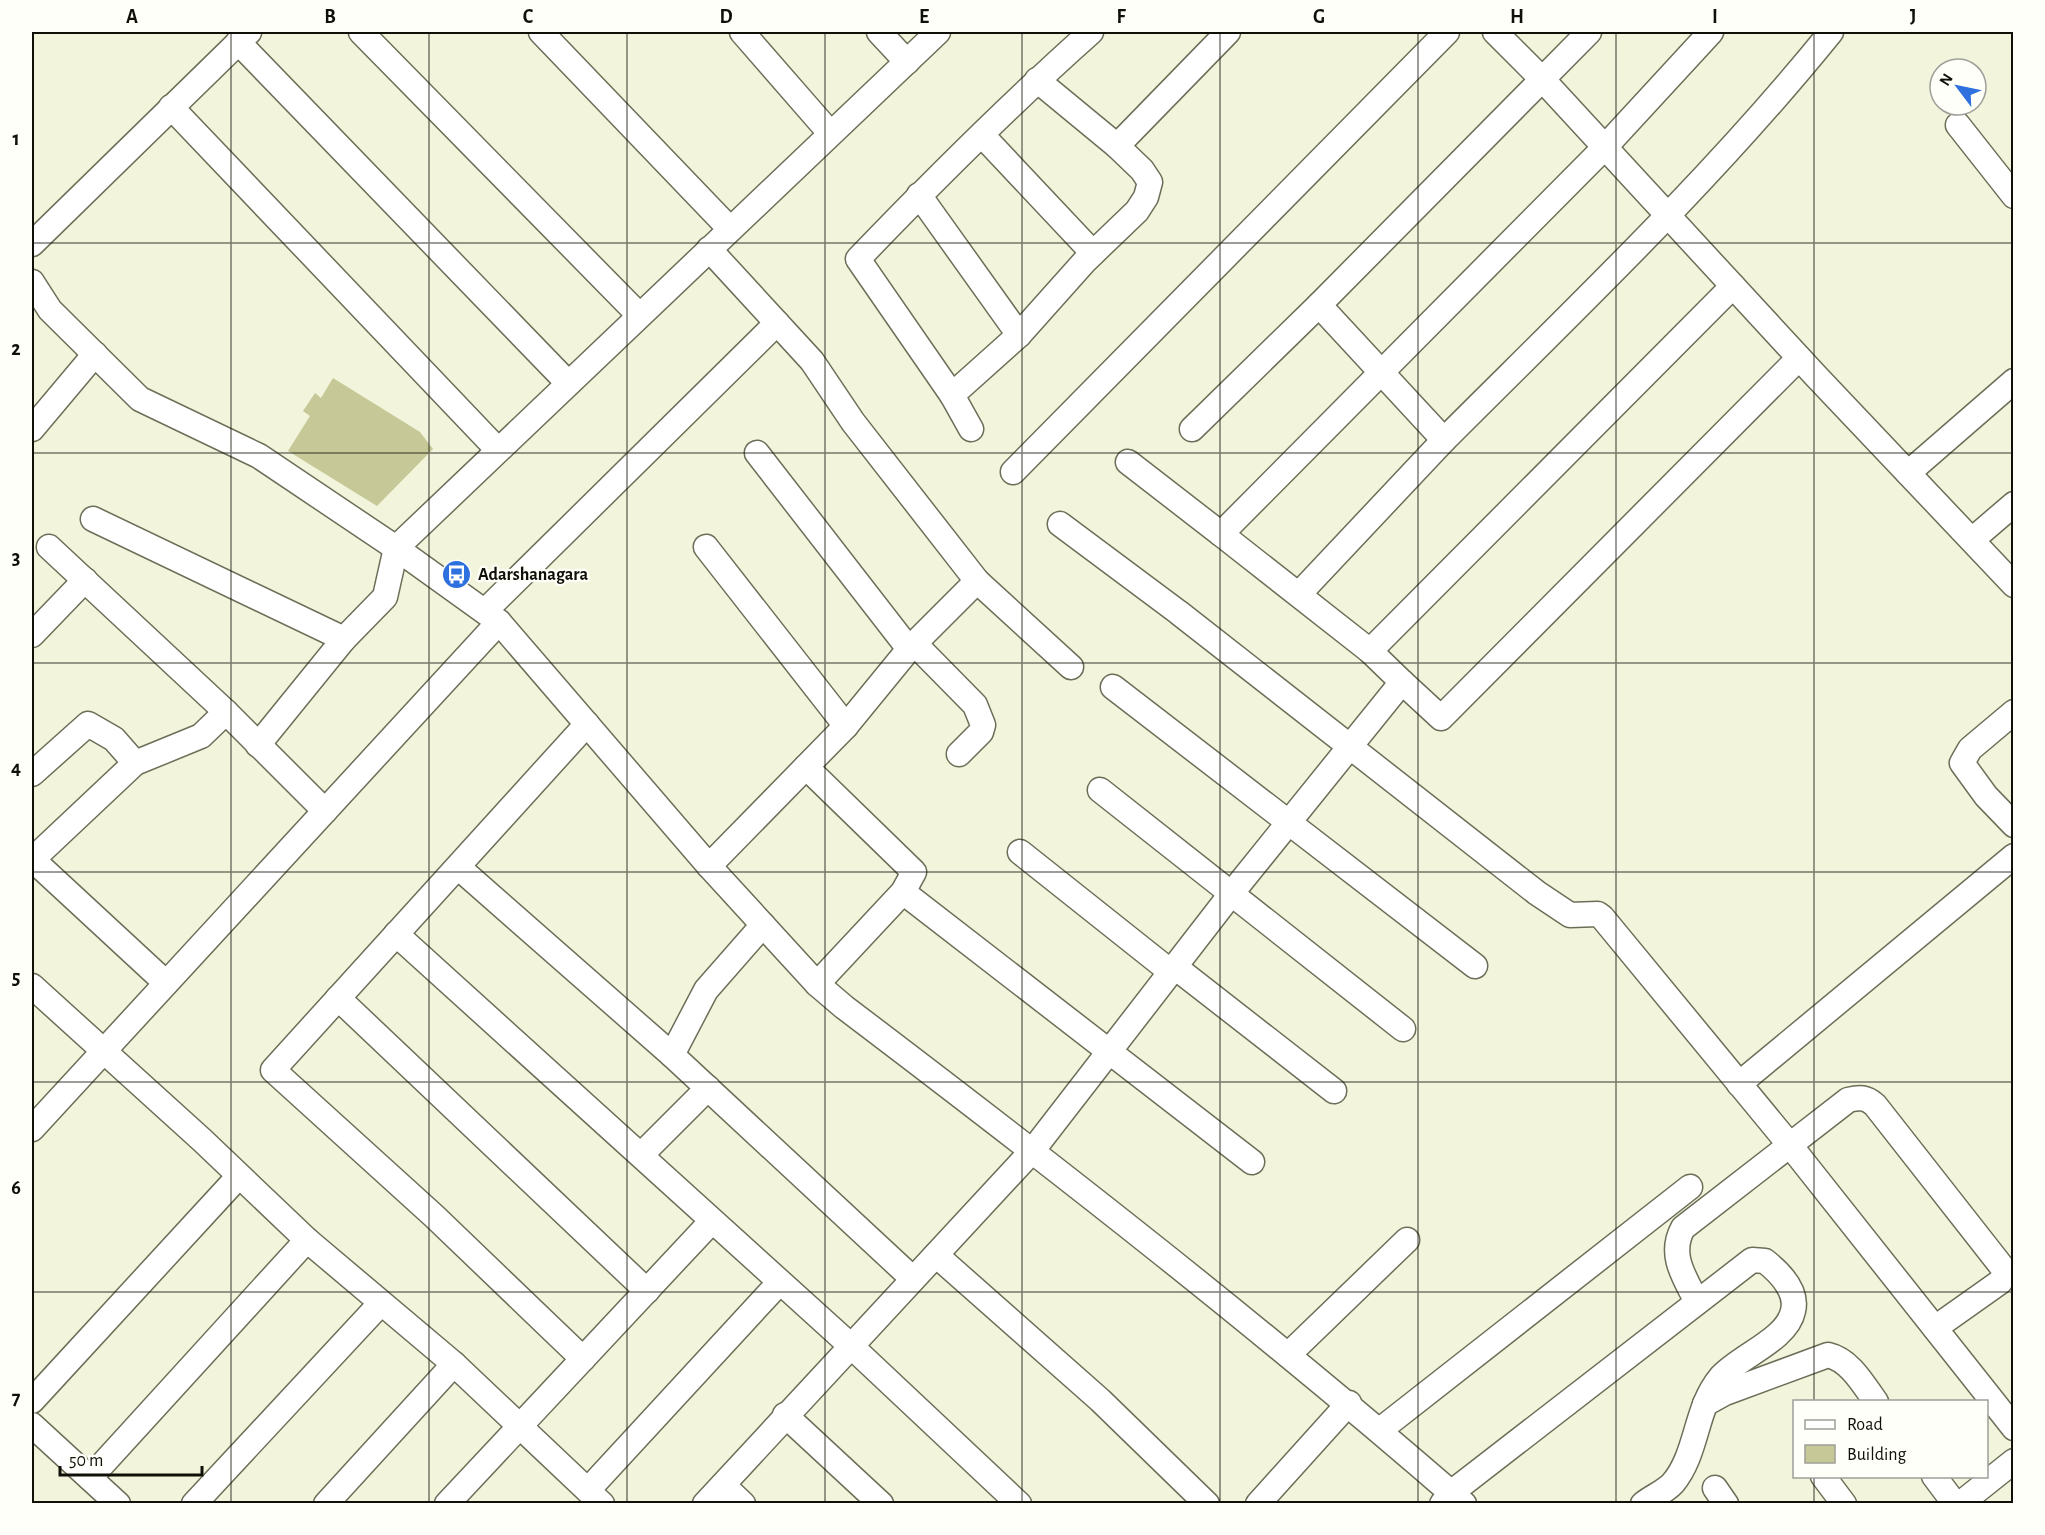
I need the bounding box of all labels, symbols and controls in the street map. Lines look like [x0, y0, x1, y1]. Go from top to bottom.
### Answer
text: A [126, 7, 138, 27]
text: B [324, 7, 336, 27]
text: C [523, 7, 534, 27]
text: D [719, 7, 733, 27]
text: E [919, 7, 929, 27]
text: F [1116, 7, 1126, 27]
text: G [1313, 7, 1325, 27]
text: H [1510, 7, 1524, 27]
text: I [1712, 7, 1718, 27]
text: J [1910, 7, 1916, 27]
north arrow [1928, 57, 1988, 117]
text: N [1936, 71, 1956, 89]
text: 1 [12, 129, 20, 149]
text: 2 [11, 339, 21, 359]
text: 3 [12, 548, 20, 568]
bus stop icon: Adarshanagara [441, 559, 473, 591]
place label: Adarshanagara [478, 566, 588, 584]
text: 4 [11, 758, 21, 778]
text: 5 [12, 968, 20, 988]
text: 6 [11, 1178, 21, 1198]
text: 7 [12, 1388, 21, 1408]
legend [1793, 1400, 1988, 1478]
text: Road [1847, 1416, 1883, 1434]
scale bar [60, 1439, 202, 1477]
text: Building [1847, 1446, 1907, 1464]
text: 50 m [69, 1452, 103, 1470]

